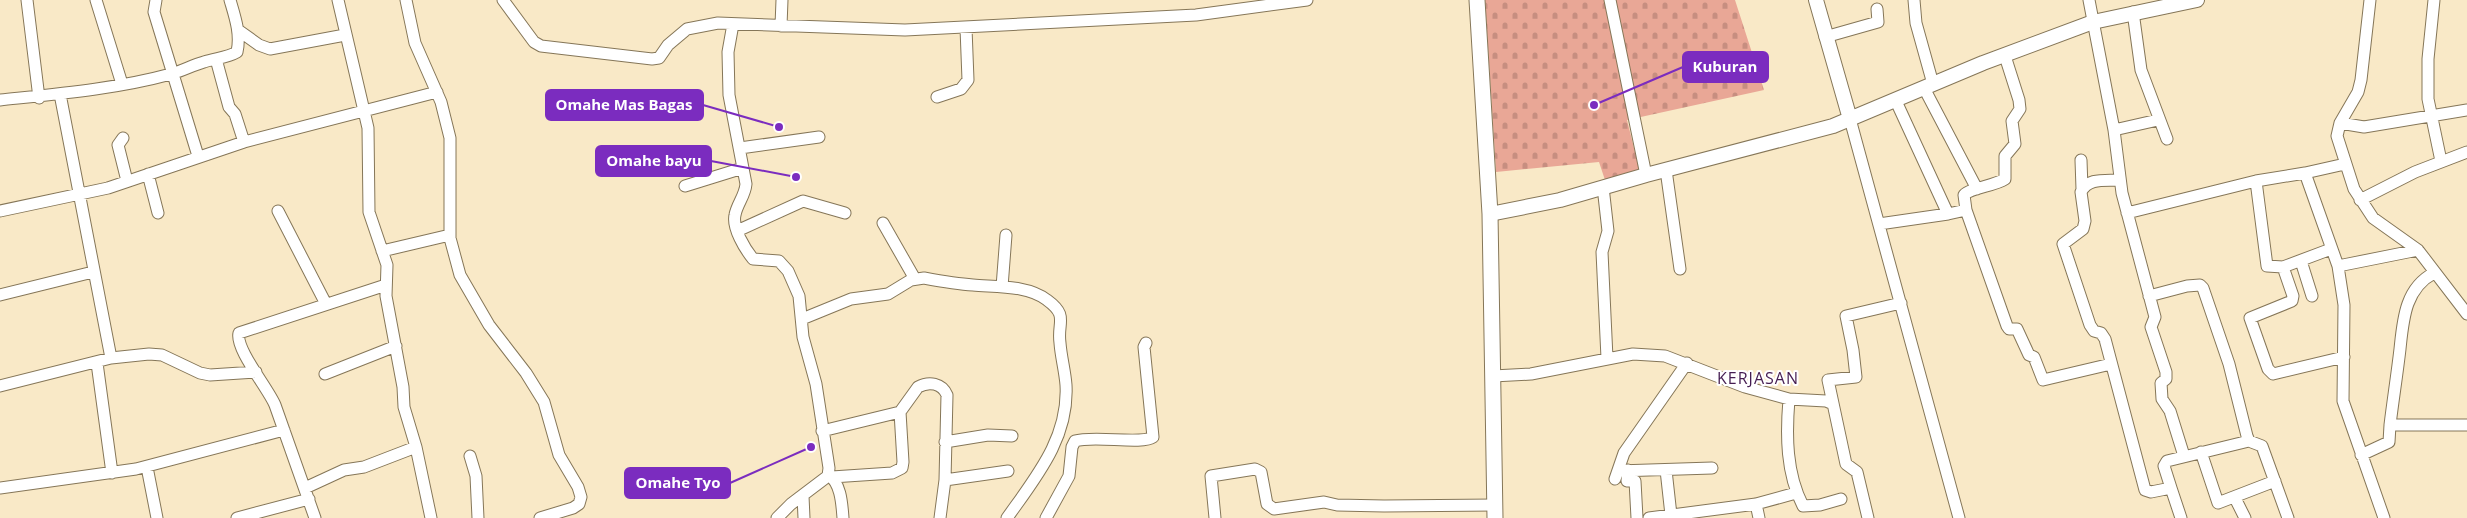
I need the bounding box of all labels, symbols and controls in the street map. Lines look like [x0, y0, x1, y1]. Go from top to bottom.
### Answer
callout: Kuburan [1683, 52, 1768, 82]
text: Kuburan [1693, 56, 1757, 76]
callout: Omahe Mas Bagas [546, 90, 703, 120]
text: Omahe Mas Bagas [555, 94, 693, 114]
callout: Omahe bayu [596, 146, 711, 176]
text: Omahe bayu [606, 150, 702, 170]
district label: KERJASAN [1717, 367, 1799, 389]
callout: Omahe Tyo [625, 468, 730, 498]
text: Omahe Tyo [636, 472, 720, 492]

